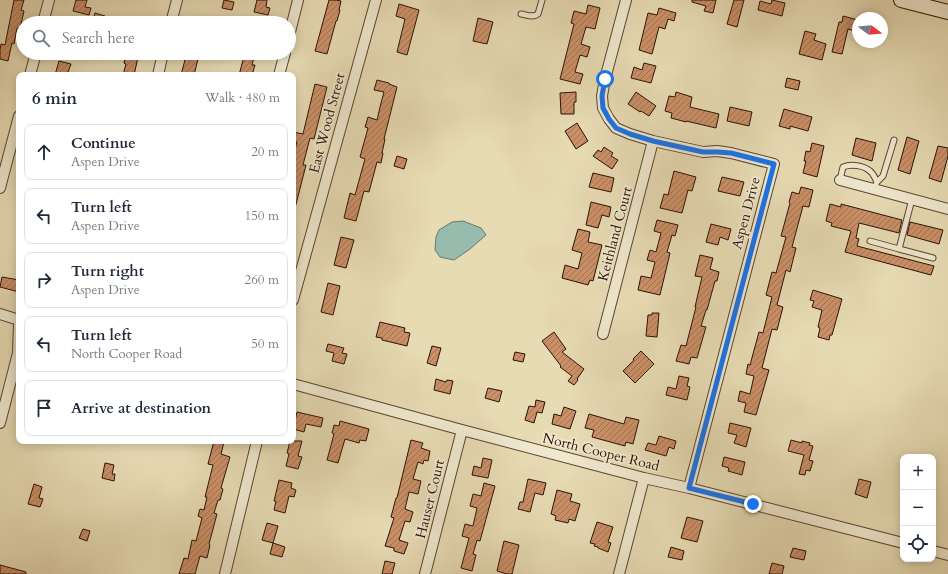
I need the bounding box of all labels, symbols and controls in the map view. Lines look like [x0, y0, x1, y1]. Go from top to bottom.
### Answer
north arrow [852, 12, 888, 48]
search box [16, 16, 296, 60]
icon: search [30, 27, 52, 49]
text: Search here [62, 28, 135, 48]
street label: East Wood Street [304, 70, 350, 175]
route start [596, 70, 614, 88]
text: 6 min [32, 87, 77, 110]
text: Walk · 480 m [205, 89, 280, 107]
text: Continue [71, 133, 136, 153]
icon: ahead [33, 141, 55, 163]
text: 20 m [251, 143, 279, 161]
text: Aspen Drive [71, 153, 140, 171]
street label: Aspen Drive [727, 175, 765, 251]
street label: Keithland Court [593, 184, 637, 283]
text: Turn left [71, 197, 132, 217]
icon: left [33, 205, 55, 227]
text: 150 m [245, 207, 279, 225]
text: Aspen Drive [71, 217, 140, 235]
text: Turn right [71, 261, 144, 281]
icon: right [33, 269, 55, 291]
text: 260 m [245, 271, 279, 289]
text: Aspen Drive [71, 281, 140, 299]
text: Turn left [71, 325, 132, 345]
icon: left [33, 333, 55, 355]
text: 50 m [251, 335, 279, 353]
text: North Cooper Road [71, 345, 182, 363]
icon: arrive [33, 397, 55, 419]
text: Arrive at destination [71, 398, 211, 418]
street label: North Cooper Road [541, 428, 662, 476]
map controls [900, 454, 936, 562]
button: + [900, 454, 936, 490]
street label: Hauser Court [411, 457, 449, 541]
button: − [900, 490, 936, 526]
route end [744, 495, 762, 513]
button: locate [900, 526, 936, 562]

